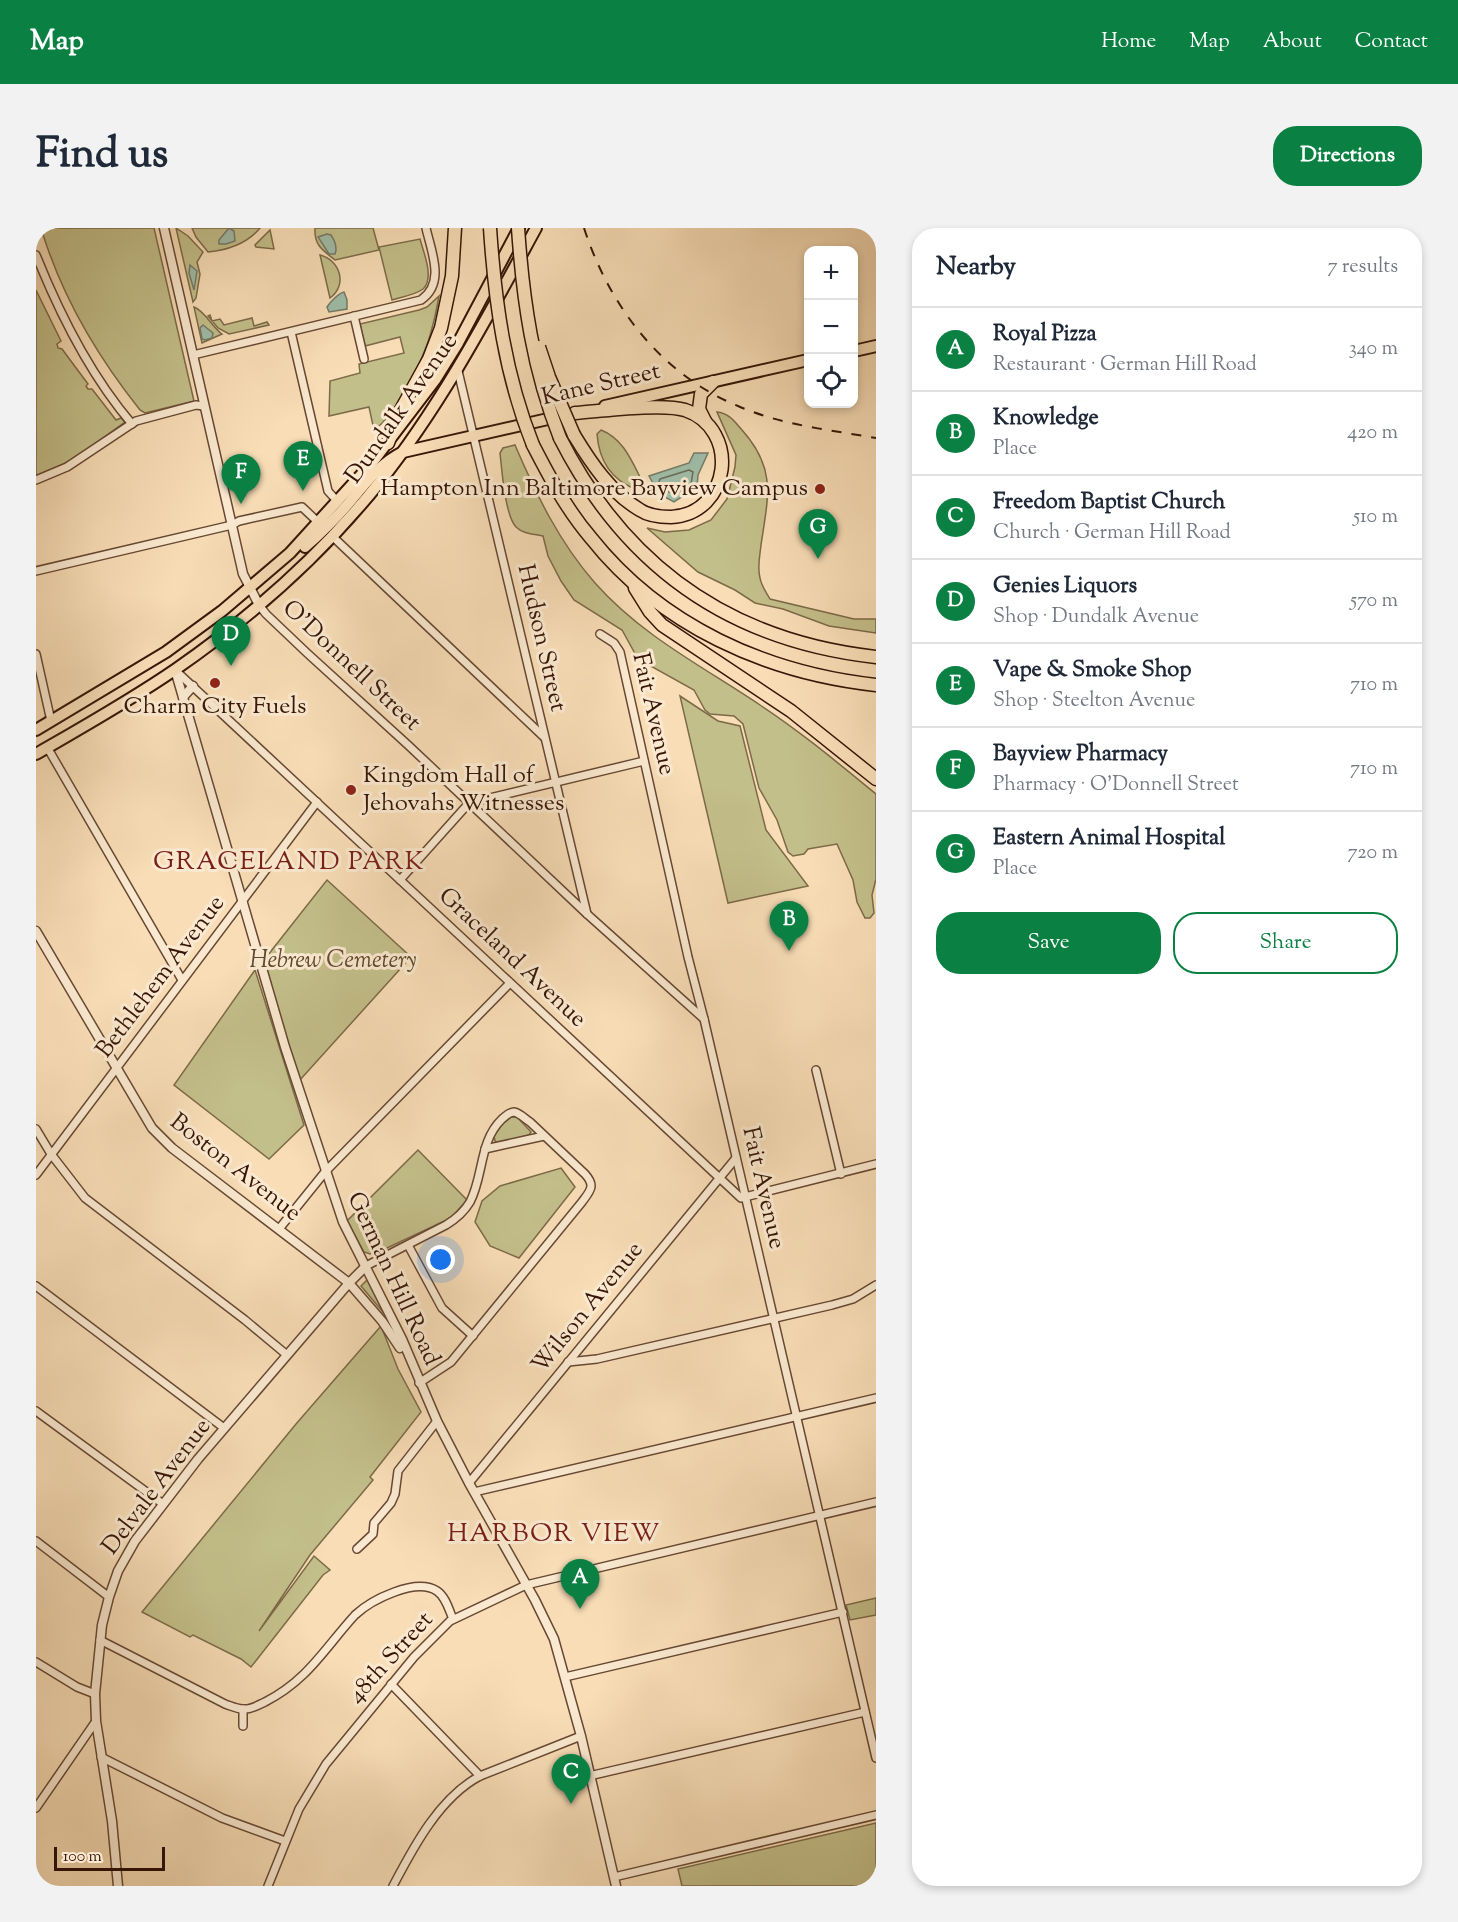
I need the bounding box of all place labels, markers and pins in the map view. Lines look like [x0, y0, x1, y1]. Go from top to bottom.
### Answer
pin: E [284, 442, 322, 491]
pin: F [222, 454, 260, 504]
place label: Hampton Inn Baltimore Bayview Campus [380, 472, 808, 506]
marker: Hampton Inn Baltimore Bayview Campus [813, 482, 827, 496]
pin: G [798, 510, 838, 559]
pin: D [212, 616, 250, 666]
marker: Charm City Fuels [208, 676, 222, 690]
place label: Charm City Fuels [123, 690, 307, 724]
place label: Kingdom Hall of Jehovahs Witnesses [361, 759, 564, 821]
marker: Kingdom Hall of Jehovahs Witnesses [344, 783, 358, 797]
pin: B [770, 902, 808, 951]
pin: A [560, 1560, 600, 1609]
pin: C [552, 1754, 590, 1804]

